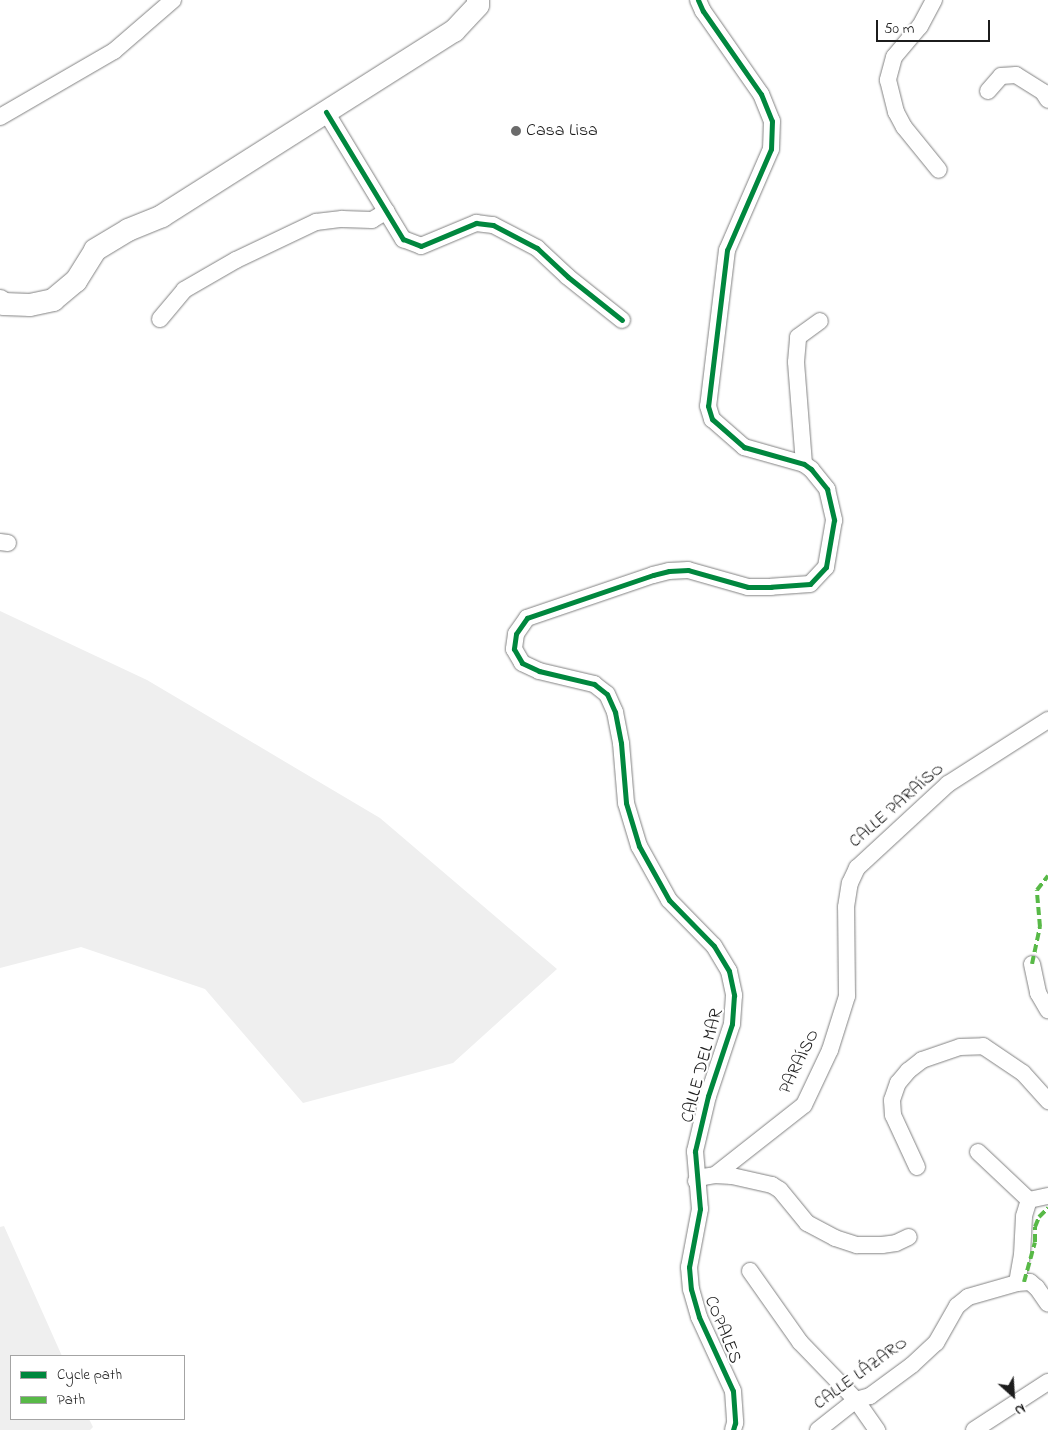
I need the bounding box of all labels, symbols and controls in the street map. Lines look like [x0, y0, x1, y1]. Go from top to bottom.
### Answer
scale bar [878, 10, 992, 42]
text: 50 m [884, 18, 914, 40]
place label: Casa Lisa [526, 120, 598, 142]
marker: Casa Lisa [510, 125, 522, 137]
street label: CALLE PARAÍSO [845, 759, 949, 853]
street label: CALLE DEL MAR [677, 1007, 729, 1125]
street label: PARAÍSO [775, 1026, 825, 1098]
street label: COPALES [699, 1293, 745, 1367]
street label: CALLE LÁZARO [810, 1333, 912, 1415]
legend [10, 1355, 185, 1420]
text: Cycle path [57, 1364, 122, 1386]
north arrow [988, 1370, 1038, 1420]
text: Path [57, 1389, 85, 1411]
text: N [1011, 1397, 1029, 1420]

